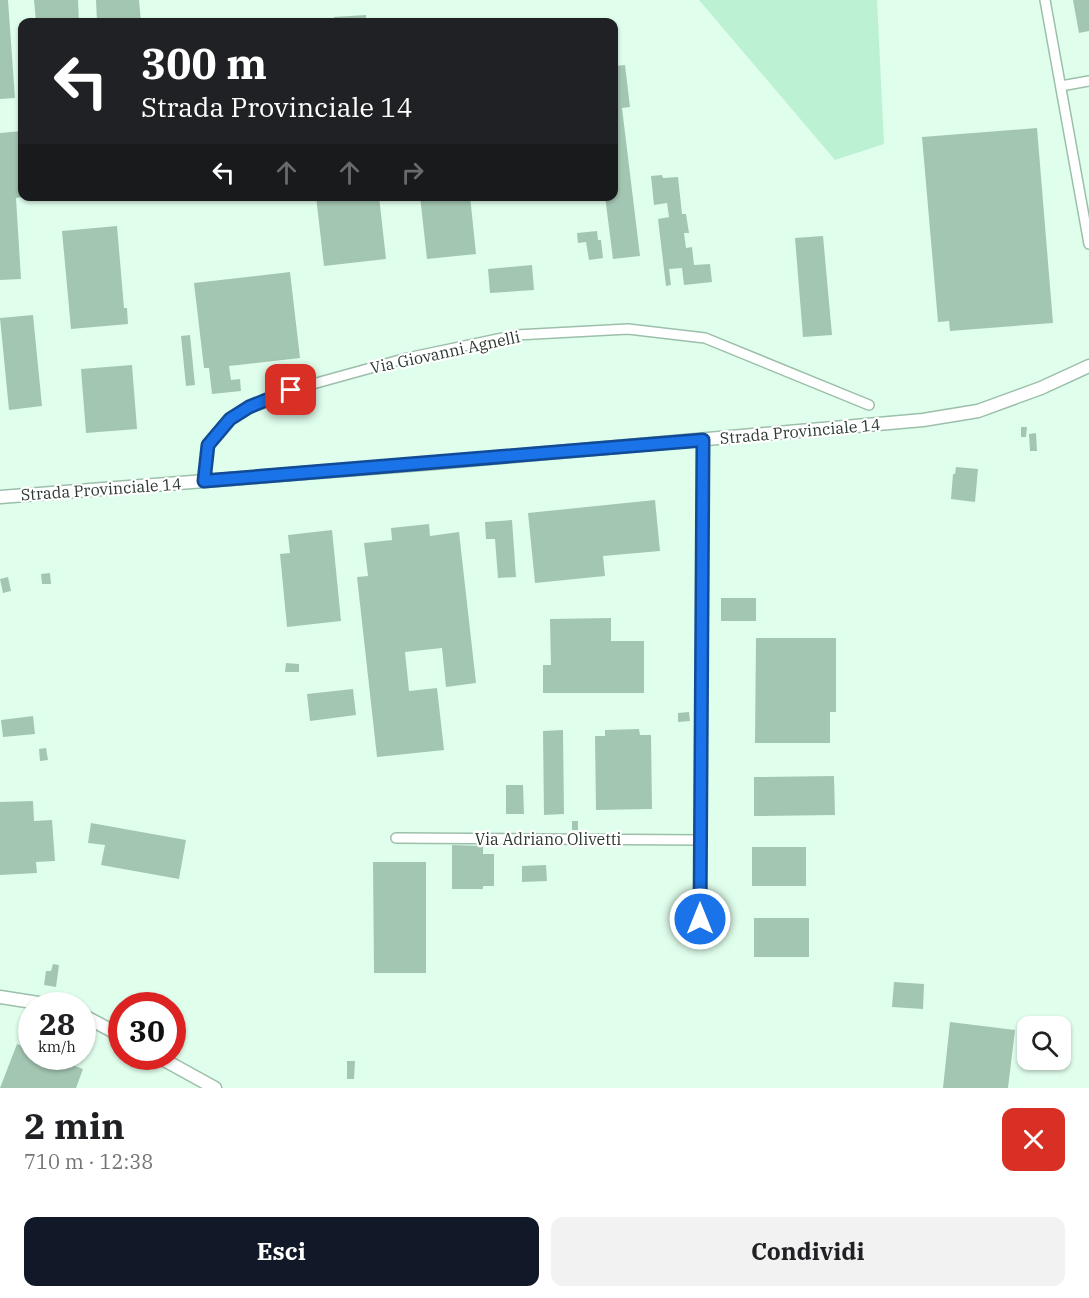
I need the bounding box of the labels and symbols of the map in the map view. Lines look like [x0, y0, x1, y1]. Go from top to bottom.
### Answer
street label: Via Giovanni Agnelli [368, 326, 522, 378]
pin [265, 364, 316, 415]
street label: Strada Provinciale 14 [719, 414, 881, 448]
street label: Strada Provinciale 14 [20, 473, 182, 505]
street label: Via Adriano Olivetti [475, 829, 621, 849]
position arrow [668, 887, 732, 951]
speed limit sign: 30 [108, 992, 186, 1070]

